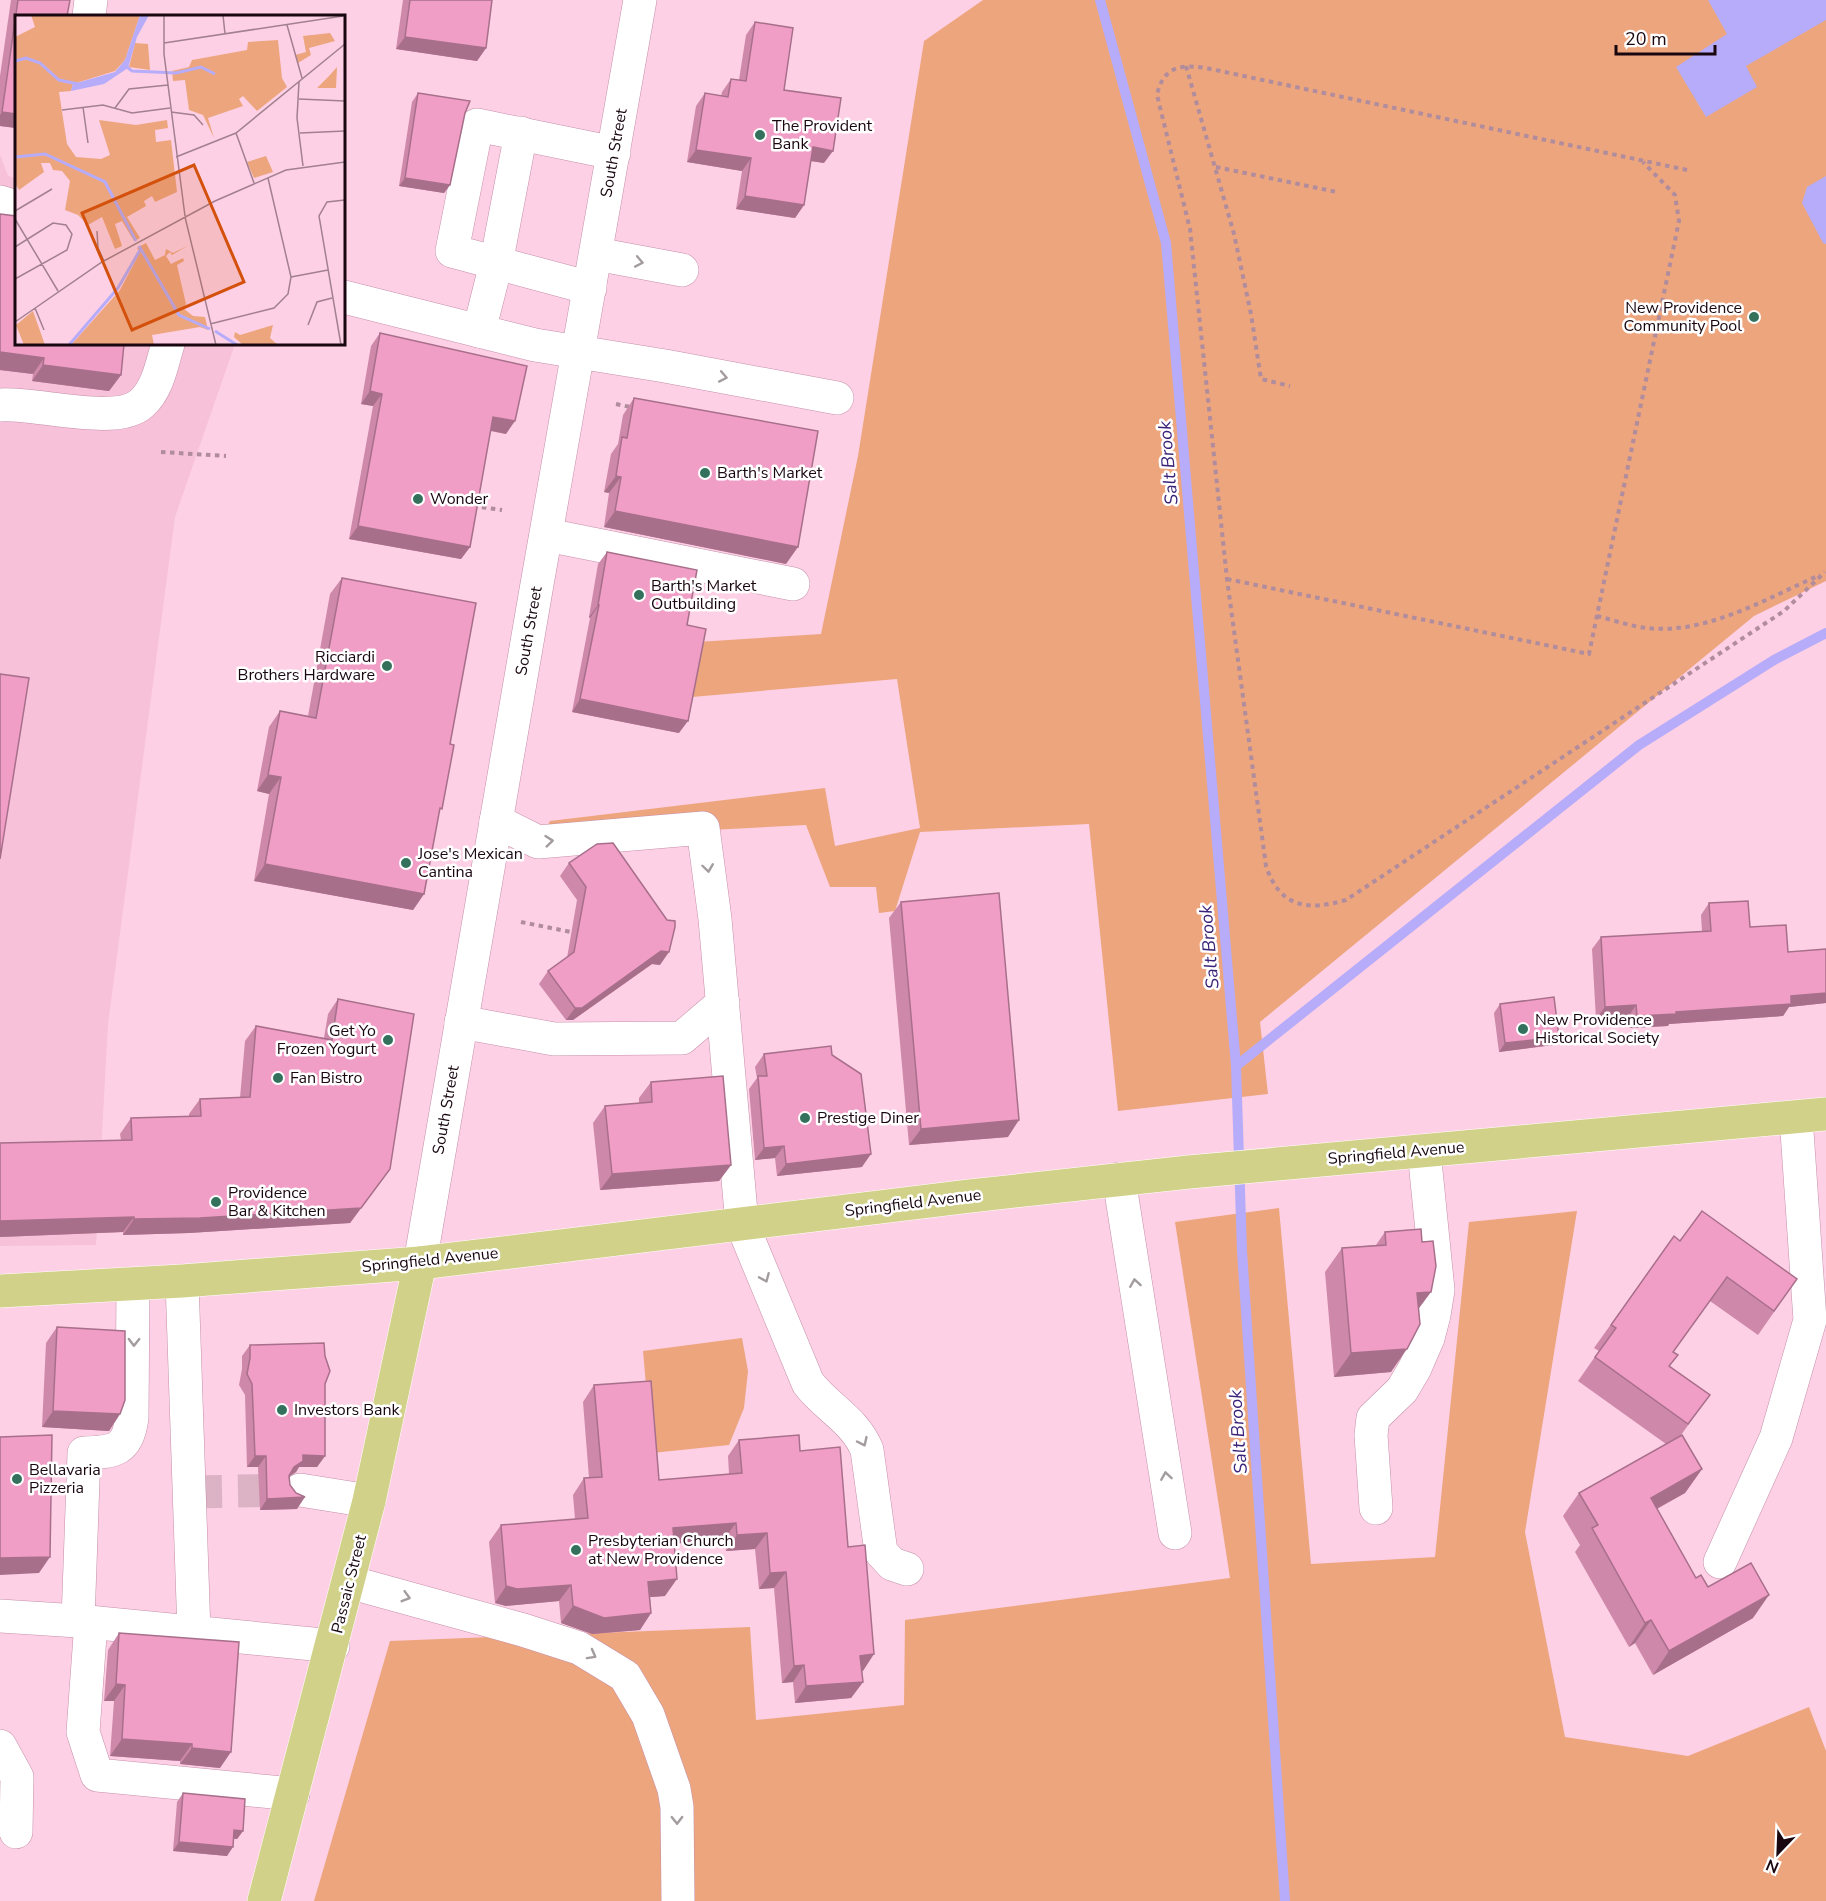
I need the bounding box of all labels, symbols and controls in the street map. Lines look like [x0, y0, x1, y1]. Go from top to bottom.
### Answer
inset map [15, 15, 345, 345]
scale bar [1616, 18, 1715, 56]
text: 20 m [1625, 27, 1667, 51]
street label: South Street [595, 106, 633, 199]
place label: The Provident Bank [772, 115, 873, 155]
marker: The Provident Bank [753, 128, 767, 142]
one-way arrow [634, 255, 644, 268]
place label: New Providence Community Pool [1623, 297, 1742, 337]
marker: New Providence Community Pool [1747, 310, 1761, 324]
one-way arrow [717, 370, 727, 383]
water label: Salt Brook [1152, 419, 1184, 506]
place label: Barth's Market [717, 462, 823, 484]
marker: Barth's Market [698, 466, 712, 480]
place label: Wonder [430, 488, 488, 510]
marker: Wonder [411, 492, 425, 506]
place label: Barth's Market Outbuilding [651, 575, 757, 615]
street label: South Street [510, 584, 548, 677]
marker: Barth's Market Outbuilding [632, 588, 646, 602]
place label: Ricciardi Brothers Hardware [238, 646, 375, 686]
marker: Ricciardi Brothers Hardware [380, 659, 394, 673]
one-way arrow [545, 835, 554, 848]
place label: Jose's Mexican Cantina [417, 843, 523, 883]
marker: Jose's Mexican Cantina [399, 856, 413, 870]
one-way arrow [702, 864, 714, 873]
water label: Salt Brook [1193, 903, 1225, 990]
place label: New Providence Historical Society [1535, 1009, 1660, 1049]
place label: Get Yo Frozen Yogurt [277, 1020, 376, 1060]
marker: New Providence Historical Society [1516, 1022, 1530, 1036]
marker: Get Yo Frozen Yogurt [381, 1033, 395, 1047]
street label: South Street [427, 1063, 465, 1156]
place label: Fan Bistro [290, 1067, 362, 1089]
marker: Fan Bistro [271, 1071, 285, 1085]
place label: Prestige Diner [817, 1107, 919, 1129]
marker: Prestige Diner [798, 1111, 812, 1125]
street label: Springfield Avenue [1327, 1136, 1465, 1170]
place label: Providence Bar & Kitchen [228, 1182, 326, 1222]
street label: Springfield Avenue [844, 1184, 982, 1222]
marker: Providence Bar & Kitchen [209, 1195, 223, 1209]
street label: Springfield Avenue [361, 1242, 499, 1278]
one-way arrow [758, 1272, 770, 1283]
one-way arrow [1130, 1279, 1142, 1288]
one-way arrow [128, 1338, 140, 1347]
water label: Salt Brook [1223, 1388, 1253, 1475]
place label: Investors Bank [294, 1399, 401, 1421]
marker: Investors Bank [275, 1403, 289, 1417]
one-way arrow [855, 1435, 867, 1446]
place label: Bellavaria Pizzeria [29, 1459, 101, 1499]
one-way arrow [1160, 1471, 1173, 1481]
marker: Bellavaria Pizzeria [10, 1472, 24, 1486]
place label: Presbyterian Church at New Providence [588, 1530, 734, 1570]
street label: Passaic Street [326, 1532, 372, 1636]
marker: Presbyterian Church at New Providence [569, 1543, 583, 1557]
one-way arrow [400, 1590, 411, 1602]
one-way arrow [586, 1648, 596, 1659]
one-way arrow [671, 1816, 684, 1825]
north arrow [1748, 1823, 1808, 1883]
text: N [1763, 1853, 1782, 1878]

